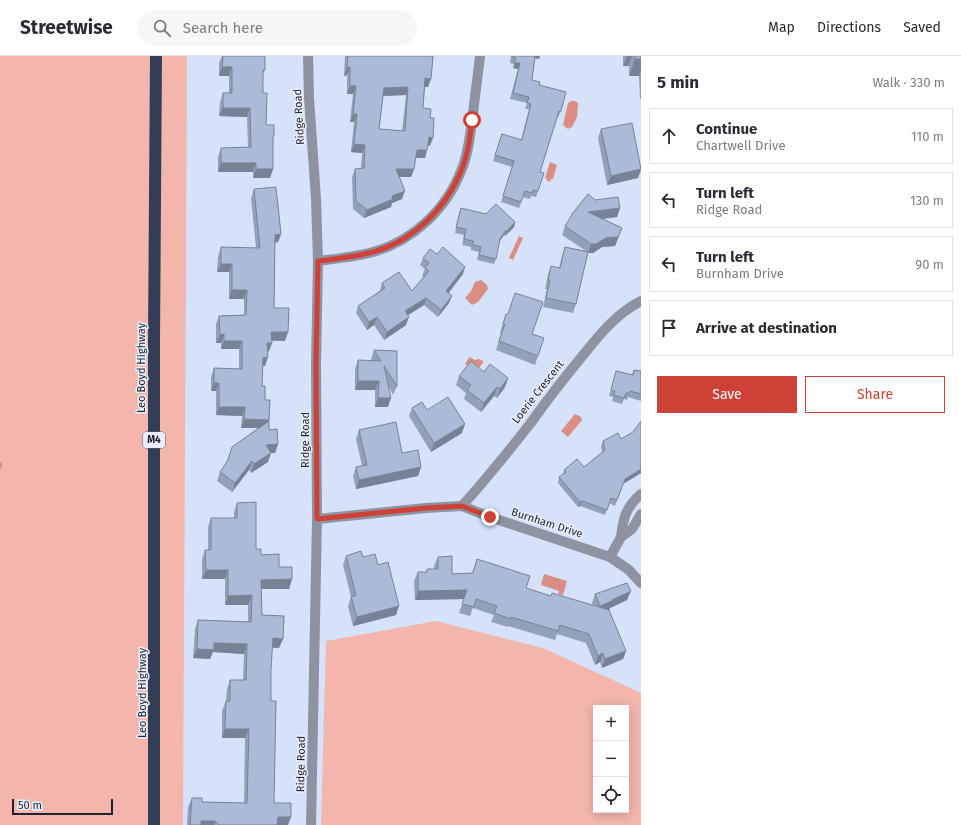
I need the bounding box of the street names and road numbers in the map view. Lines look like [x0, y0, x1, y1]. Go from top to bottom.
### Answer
street label: Ridge Road [291, 89, 307, 145]
street label: Leo Boyd Highway [135, 322, 148, 413]
street label: Loerie Crescent [509, 358, 567, 426]
street label: Ridge Road [299, 412, 312, 468]
road number: M4 [143, 432, 165, 448]
street label: Burnham Drive [510, 505, 584, 541]
street label: Leo Boyd Highway [136, 647, 149, 738]
street label: Ridge Road [294, 736, 308, 792]

